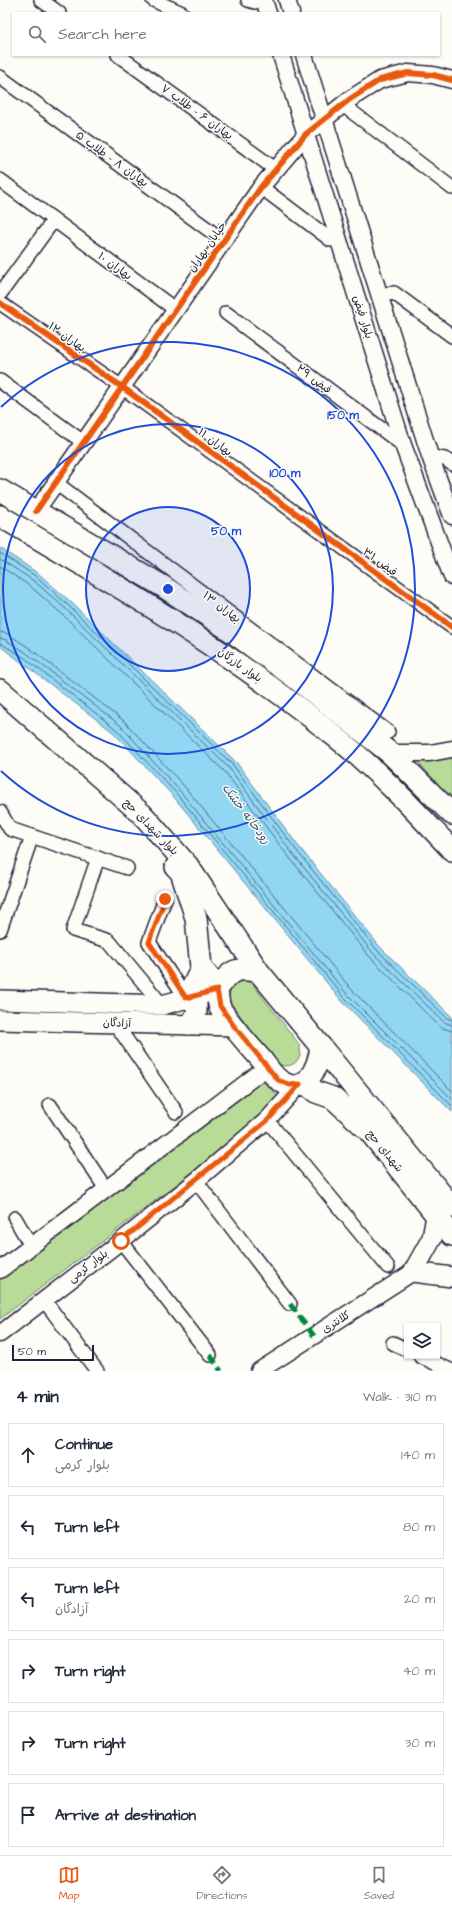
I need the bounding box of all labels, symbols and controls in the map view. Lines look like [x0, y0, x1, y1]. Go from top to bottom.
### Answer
search box [12, 12, 440, 56]
icon: search [26, 23, 48, 45]
text: Search here [58, 24, 147, 45]
street label: بهاران ۶ - طلاب ۷ [158, 81, 236, 143]
street label: بهاران ۸ - طلاب ۵ [73, 128, 151, 190]
street label: خیابان بهاران [184, 219, 230, 275]
street label: بهاران ۱۰ [95, 249, 135, 283]
street label: بلوار فیض [349, 293, 377, 341]
street label: بهاران ۱۲ [45, 319, 89, 355]
street label: فیض ۲۹ [293, 361, 335, 397]
text: 150 m [327, 407, 360, 424]
street label: بهاران ۱۱ [195, 424, 235, 460]
text: 100 m [270, 465, 301, 482]
text: 50 m [211, 523, 242, 540]
street label: فیض ۳۱ [360, 544, 400, 580]
centre of rings [161, 582, 175, 596]
street label: بهاران ۱۳ [200, 588, 244, 626]
street label: بلوار بازرگان [215, 644, 265, 686]
water label: رودخانه خشک [218, 780, 275, 848]
street label: بلوار شهدای حج [120, 795, 182, 859]
route end [156, 890, 174, 908]
street label: آزادگان [103, 1015, 133, 1031]
street label: شهدای حج [363, 1127, 407, 1175]
route start [112, 1232, 130, 1250]
street label: بلوار کرمی [65, 1246, 111, 1286]
street label: کلانتری [319, 1307, 353, 1337]
map controls [404, 1323, 440, 1359]
button: layers [404, 1323, 440, 1359]
scale bar [12, 1343, 94, 1362]
text: 50 m [18, 1344, 46, 1359]
text: 4 min [16, 1385, 59, 1409]
text: Walk · 310 m [363, 1388, 436, 1406]
text: Continue [55, 1434, 113, 1455]
icon: ahead [17, 1444, 39, 1466]
text: 140 m [401, 1446, 435, 1464]
text: بلوار کرمی [55, 1456, 110, 1474]
icon: left [17, 1516, 39, 1538]
text: Turn left [55, 1517, 119, 1538]
text: 80 m [403, 1518, 435, 1536]
text: Turn left [55, 1578, 119, 1599]
icon: left [17, 1588, 39, 1610]
text: 20 m [404, 1590, 435, 1608]
text: آزادگان [55, 1600, 88, 1618]
icon: right [17, 1660, 39, 1682]
text: Turn right [55, 1661, 126, 1682]
text: 40 m [403, 1662, 435, 1680]
icon: right [17, 1732, 39, 1754]
text: Turn right [55, 1733, 126, 1754]
text: 30 m [405, 1734, 435, 1752]
icon: arrive [17, 1804, 39, 1826]
text: Arrive at destination [55, 1805, 196, 1826]
tab: Map [58, 1864, 80, 1903]
tab: Directions [196, 1864, 248, 1903]
tab: Saved [364, 1864, 394, 1903]

